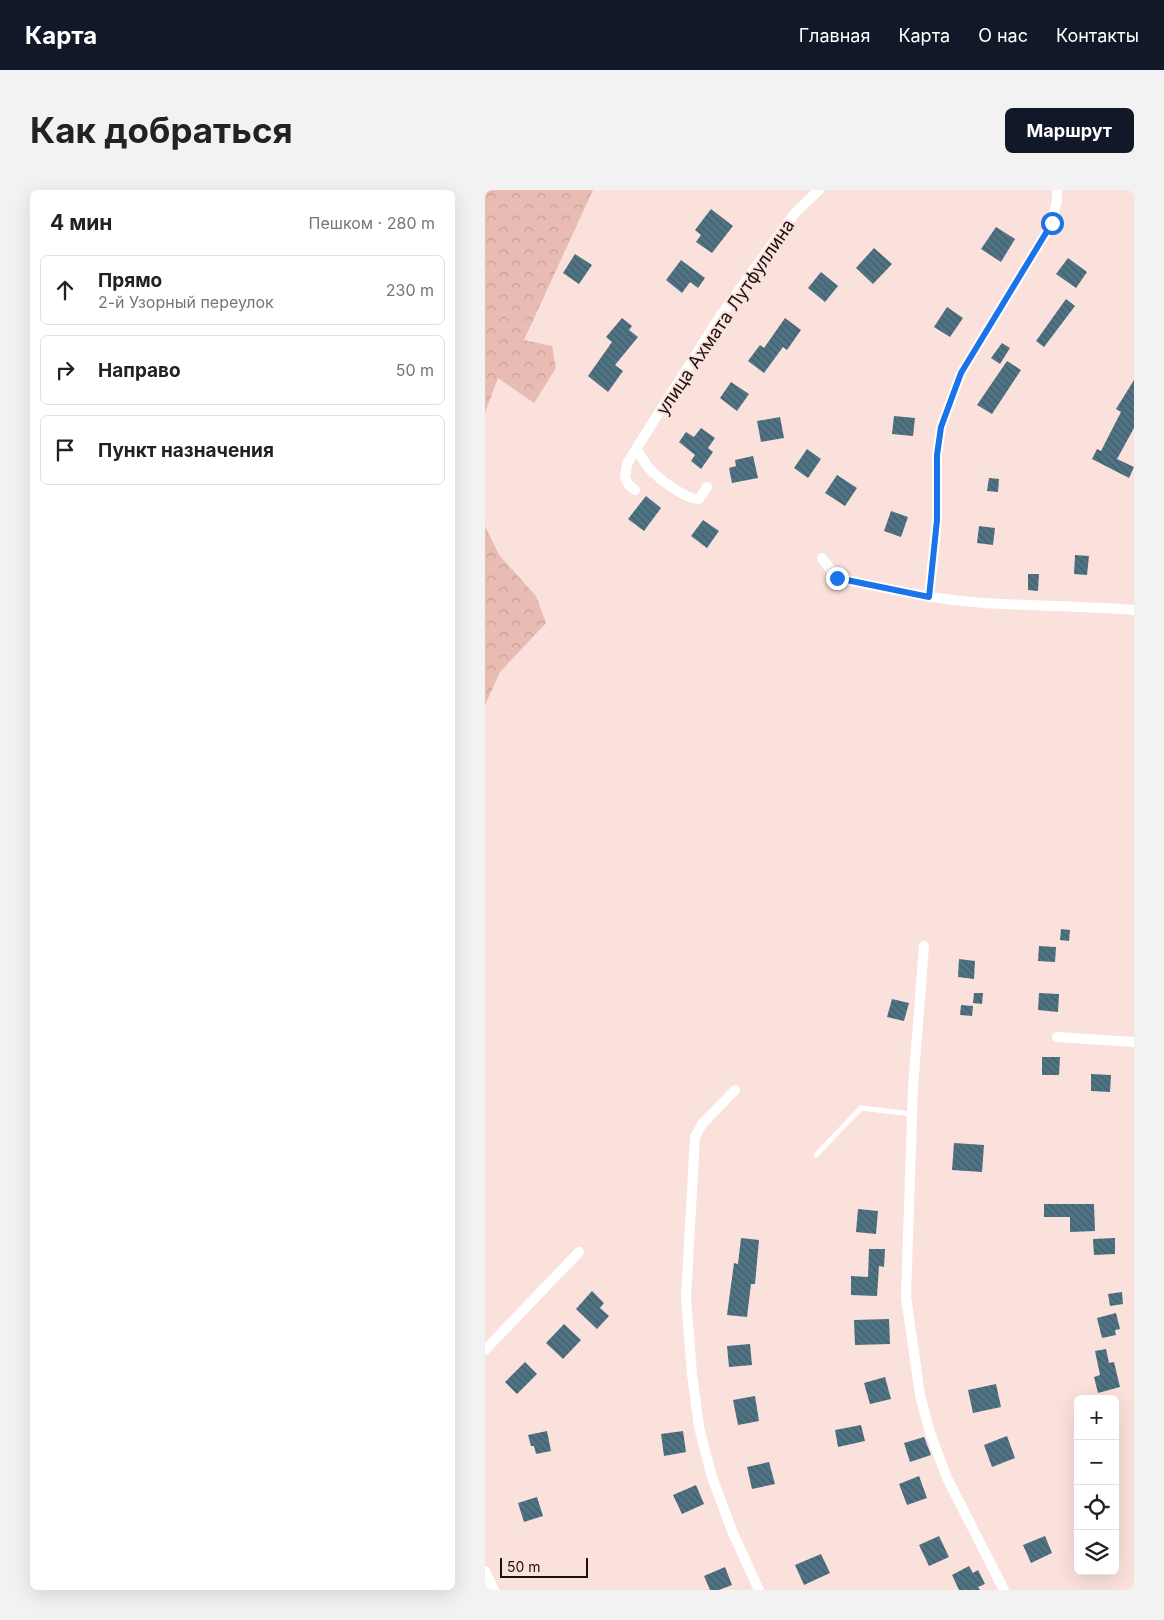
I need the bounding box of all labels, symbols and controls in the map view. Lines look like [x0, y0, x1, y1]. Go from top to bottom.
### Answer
text: Карта [25, 21, 97, 50]
text: Главная [799, 25, 870, 46]
text: Карта [898, 25, 950, 46]
text: О нас [978, 25, 1028, 46]
text: Контакты [1056, 25, 1139, 46]
button: Маршрут [1005, 108, 1134, 153]
text: Как добраться [30, 109, 293, 151]
text: 4 мин [50, 210, 112, 235]
route start [1041, 212, 1064, 235]
text: Пешком · 280 m [309, 213, 435, 233]
street label: улица Ахмата Лутфуллина [652, 215, 798, 419]
text: Прямо [98, 269, 162, 292]
icon: ahead [51, 276, 79, 304]
text: 230 m [386, 280, 434, 300]
text: 2-й Узорный переулок [98, 292, 274, 312]
icon: right [51, 356, 79, 384]
text: Направо [98, 359, 181, 382]
text: 50 m [396, 360, 434, 380]
icon: arrive [51, 436, 79, 464]
text: Пункт назначения [98, 439, 274, 462]
route end [826, 567, 849, 590]
map controls [1074, 1395, 1119, 1575]
button: + [1074, 1395, 1119, 1440]
button: − [1074, 1440, 1119, 1485]
button: locate [1074, 1485, 1119, 1530]
button: layers [1074, 1530, 1119, 1575]
scale bar [500, 1555, 587, 1578]
text: 50 m [507, 1558, 541, 1575]

